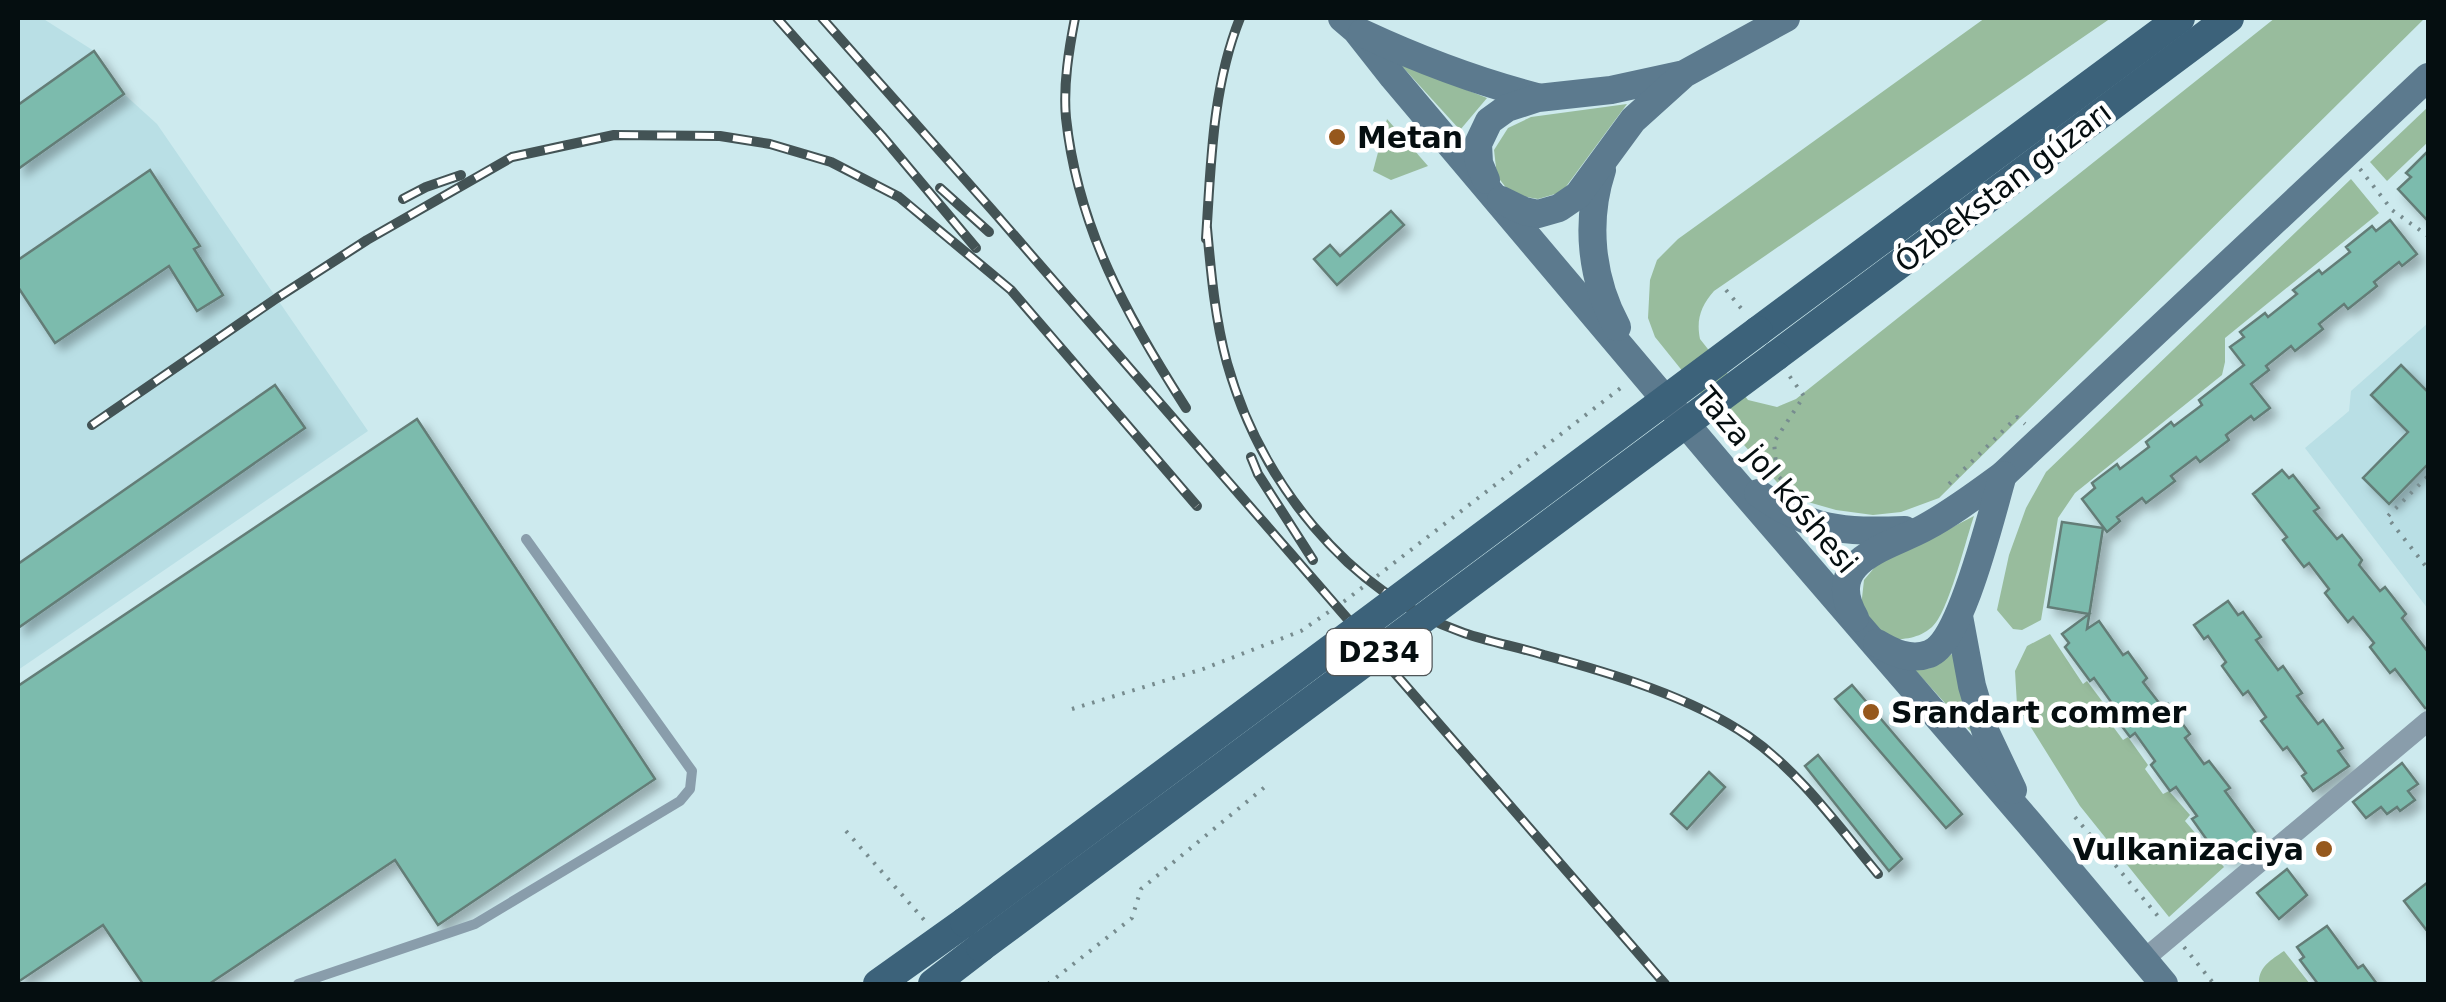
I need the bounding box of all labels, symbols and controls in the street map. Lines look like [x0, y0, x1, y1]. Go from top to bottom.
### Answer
street label: Ózbekstan gúzarı [1887, 94, 2118, 280]
place label: Metan [1357, 120, 1463, 155]
marker: Metan [1326, 126, 1348, 148]
street label: Taza jol kóshesi [1688, 379, 1865, 580]
road number: D234 [1326, 629, 1432, 675]
place label: Srandart commer [1891, 695, 2187, 730]
marker: Srandart commer [1860, 701, 1882, 723]
place label: Vulkanizaciya [2073, 832, 2304, 867]
marker: Vulkanizaciya [2313, 838, 2335, 860]

